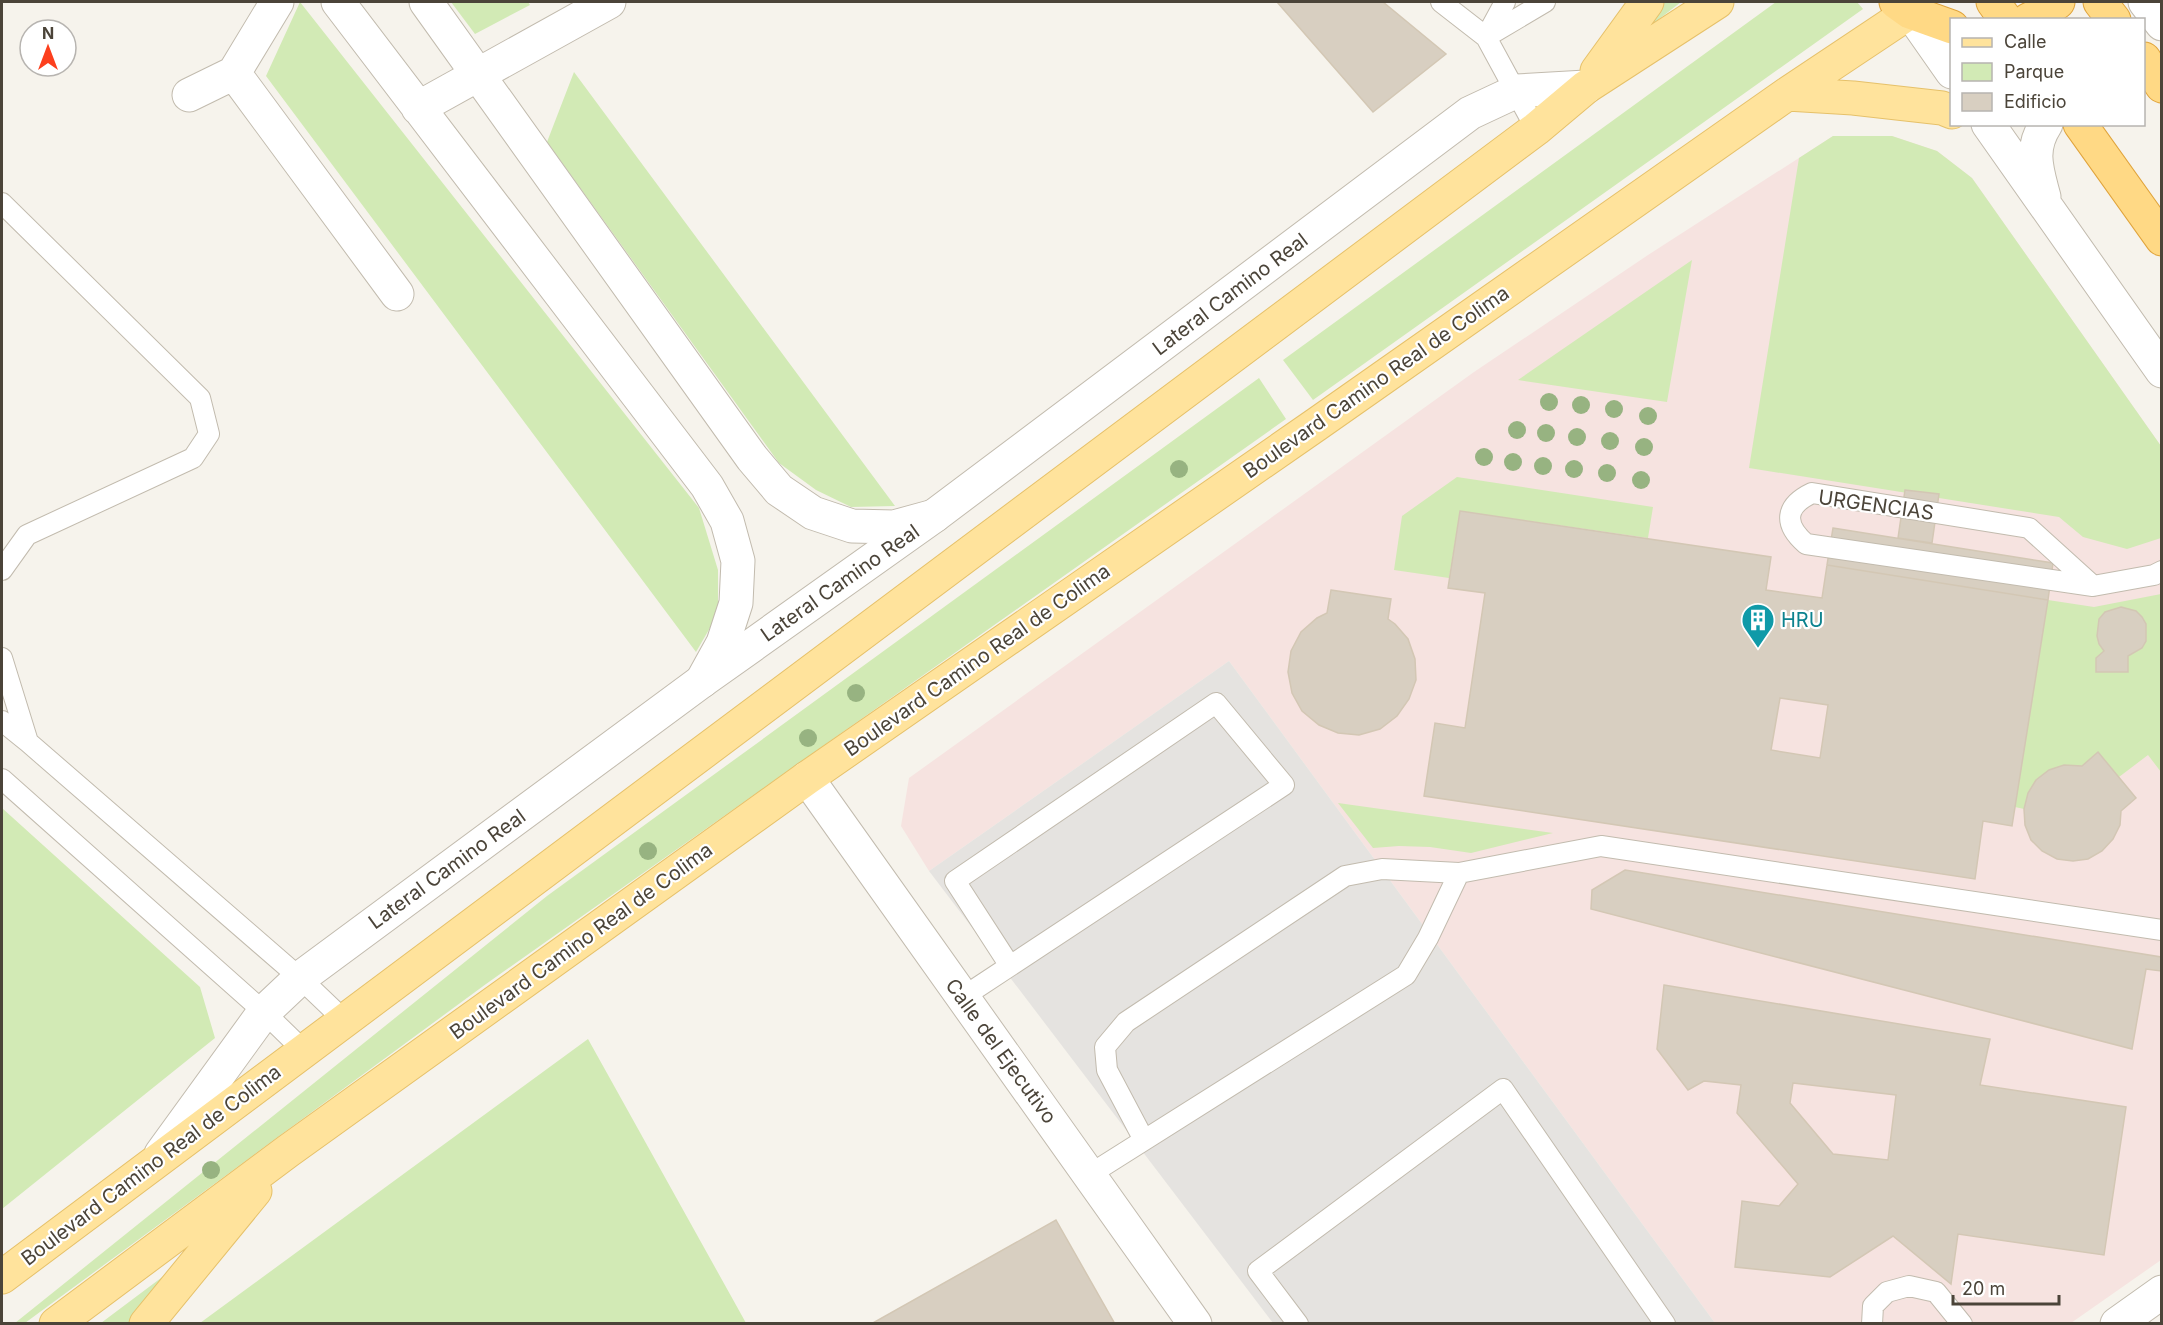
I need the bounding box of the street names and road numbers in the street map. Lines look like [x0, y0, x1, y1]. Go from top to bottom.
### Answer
street label: Lateral Camino Real [1148, 228, 1312, 360]
street label: Boulevard Camino Real de Colima [1239, 281, 1513, 483]
street label: URGENCIAS [1817, 485, 1935, 525]
street label: Lateral Camino Real [756, 519, 924, 647]
street label: Boulevard Camino Real de Colima [840, 559, 1114, 761]
street label: Lateral Camino Real [364, 804, 530, 934]
street label: Boulevard Camino Real de Colima [445, 838, 717, 1044]
street label: Calle del Ejecutivo [940, 974, 1062, 1128]
street label: Boulevard Camino Real de Colima [16, 1059, 286, 1271]

